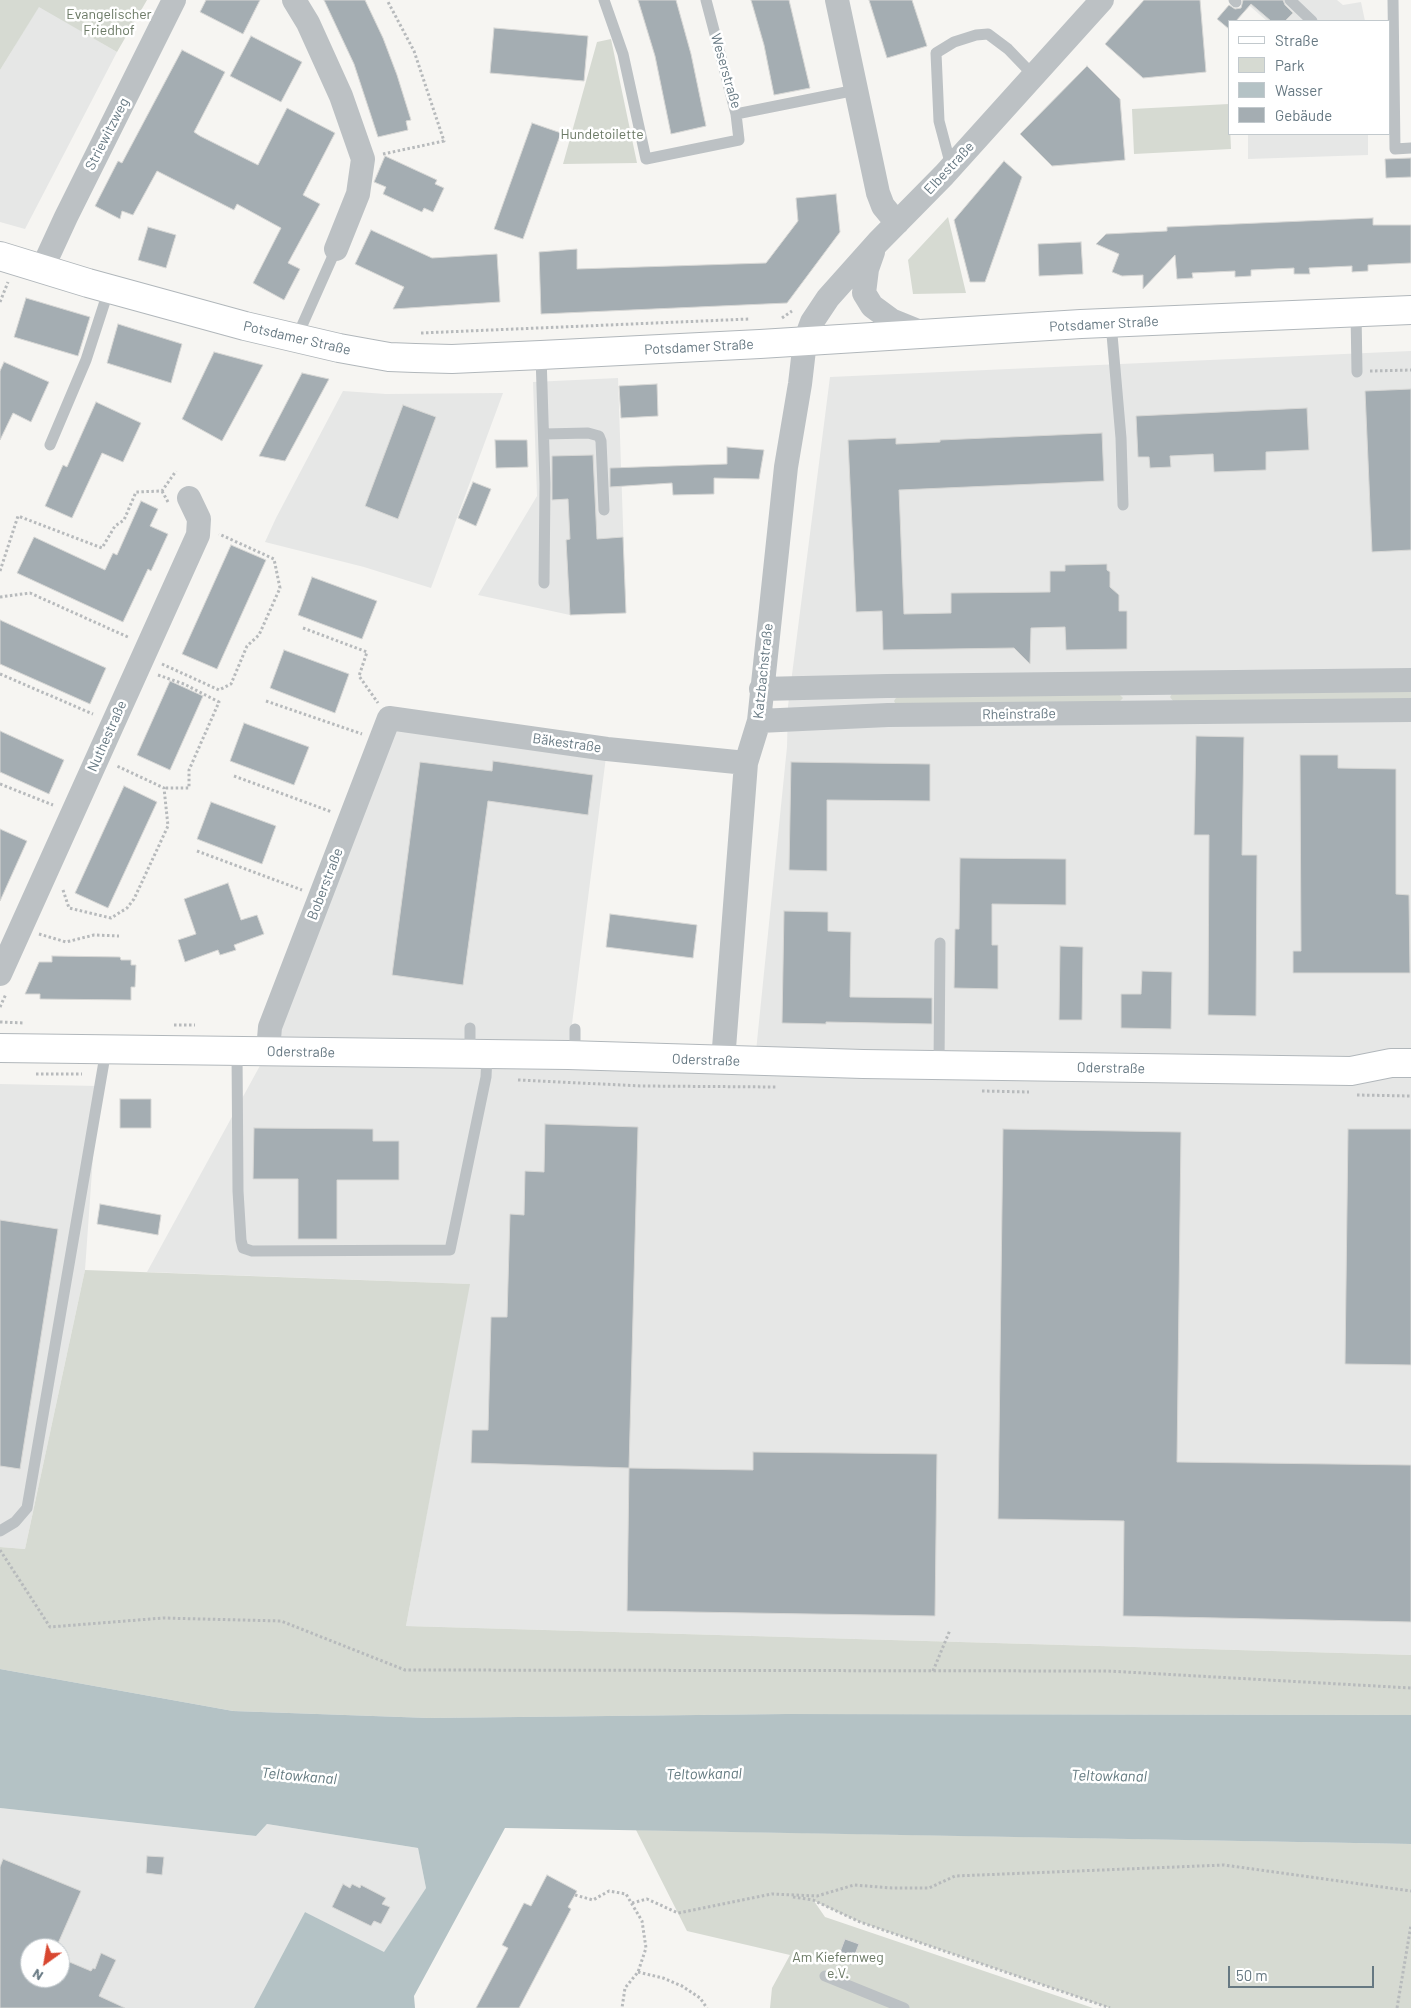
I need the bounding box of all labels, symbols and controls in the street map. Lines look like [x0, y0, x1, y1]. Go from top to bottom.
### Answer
park label: Evangelischer Friedhof [66, 6, 152, 38]
legend [1228, 20, 1391, 135]
street label: Weserstraße [707, 31, 745, 111]
text: Straße [1275, 31, 1319, 49]
text: Park [1275, 56, 1304, 74]
text: Wasser [1275, 81, 1323, 99]
street label: Striewitzweg [82, 95, 132, 173]
text: Gebäude [1275, 106, 1332, 124]
park label: Hundetoilette [560, 126, 644, 142]
street label: Elbestraße [920, 138, 978, 198]
street label: Potsdamer Straße [1049, 313, 1159, 335]
street label: Potsdamer Straße [242, 317, 352, 359]
street label: Potsdamer Straße [644, 336, 754, 358]
street label: Katzbachstraße [750, 622, 776, 720]
street label: Nuthestraße [84, 698, 130, 774]
street label: Rheinstraße [982, 705, 1056, 723]
street label: Bäkestraße [532, 730, 602, 756]
street label: Boberstraße [304, 846, 346, 922]
street label: Oderstraße [267, 1043, 335, 1061]
street label: Oderstraße [672, 1050, 740, 1070]
street label: Oderstraße [1077, 1059, 1145, 1077]
water label: Teltowkanal [261, 1764, 337, 1788]
water label: Teltowkanal [666, 1764, 742, 1784]
water label: Teltowkanal [1071, 1766, 1147, 1786]
north arrow [20, 1938, 70, 1988]
park label: Am Kiefernweg e.V. [792, 1949, 884, 1981]
scale bar [1231, 1956, 1377, 1988]
text: N [29, 1966, 46, 1985]
text: 50 m [1236, 1966, 1268, 1984]

